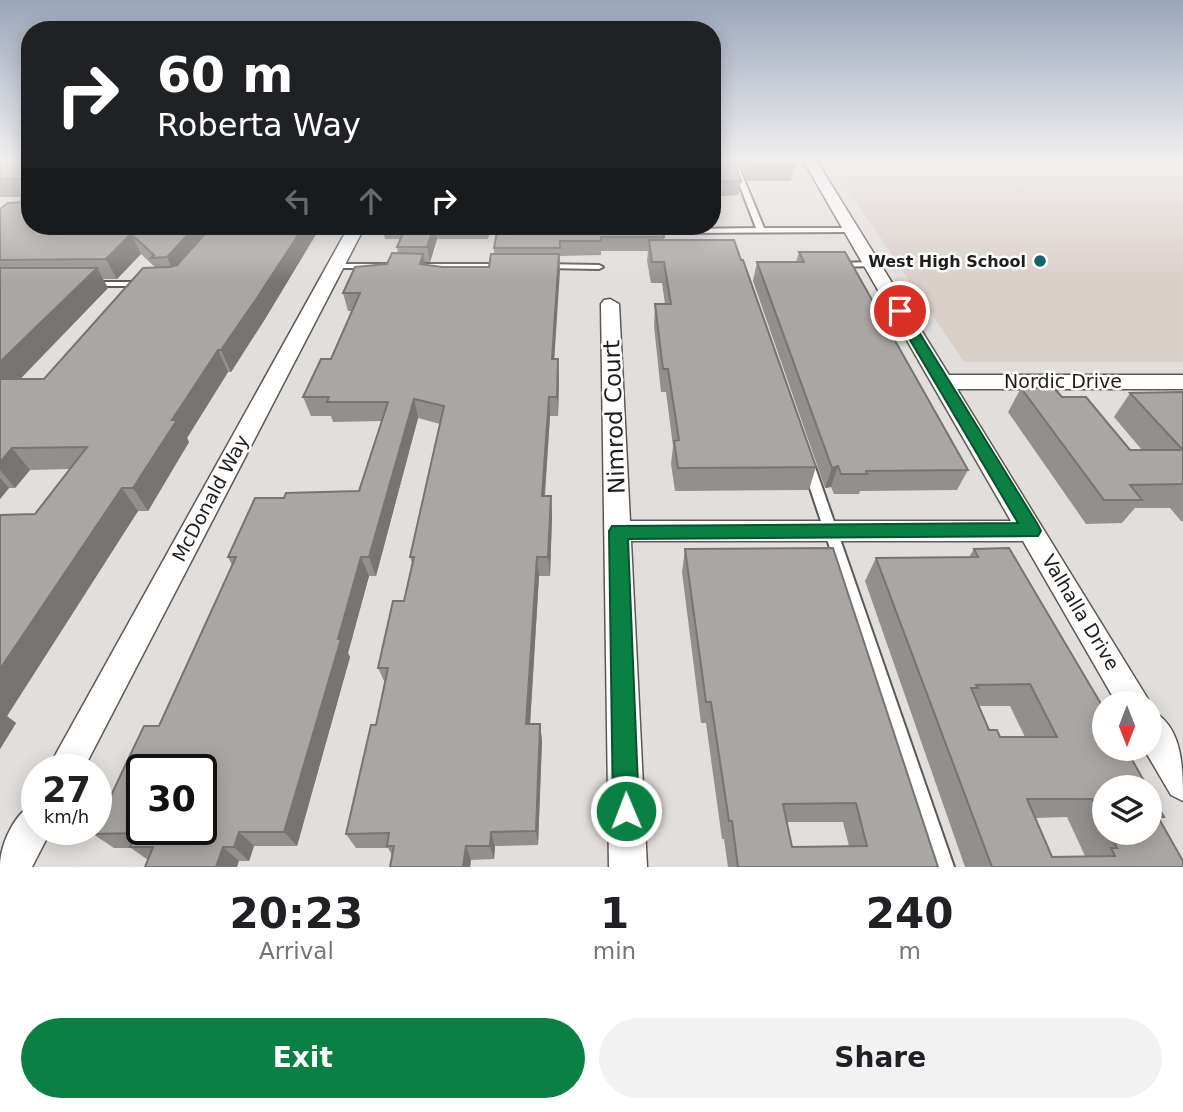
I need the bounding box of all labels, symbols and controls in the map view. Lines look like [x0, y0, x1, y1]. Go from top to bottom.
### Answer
text: 60 m [157, 47, 293, 104]
icon: right [42, 49, 133, 140]
text: Roberta Way [157, 106, 361, 144]
icon: left [279, 182, 317, 220]
icon: ahead [352, 182, 390, 220]
icon: right [425, 182, 463, 220]
place label: West High School [868, 252, 1026, 271]
marker: West High School [1032, 253, 1048, 269]
pin [870, 281, 930, 341]
icon: arrive [881, 292, 919, 330]
street label: Nimrod Court [598, 340, 630, 494]
street label: Nordic Drive [1004, 370, 1122, 392]
street label: McDonald Way [167, 431, 253, 565]
street label: Valhalla Drive [1038, 550, 1124, 674]
north arrow [1092, 691, 1162, 761]
map controls [1092, 691, 1162, 845]
speed limit sign: 30 [126, 754, 217, 845]
text: 27 [42, 770, 91, 810]
position arrow [589, 774, 663, 848]
button: layers [1092, 775, 1162, 845]
text: km/h [44, 806, 89, 827]
text: 20:23 [230, 889, 363, 938]
text: 1 [600, 889, 629, 938]
text: 240 [866, 889, 953, 938]
text: Arrival [259, 938, 334, 964]
text: min [593, 938, 636, 964]
text: m [898, 938, 921, 964]
button: Exit [21, 1018, 585, 1098]
button: Share [599, 1018, 1162, 1098]

